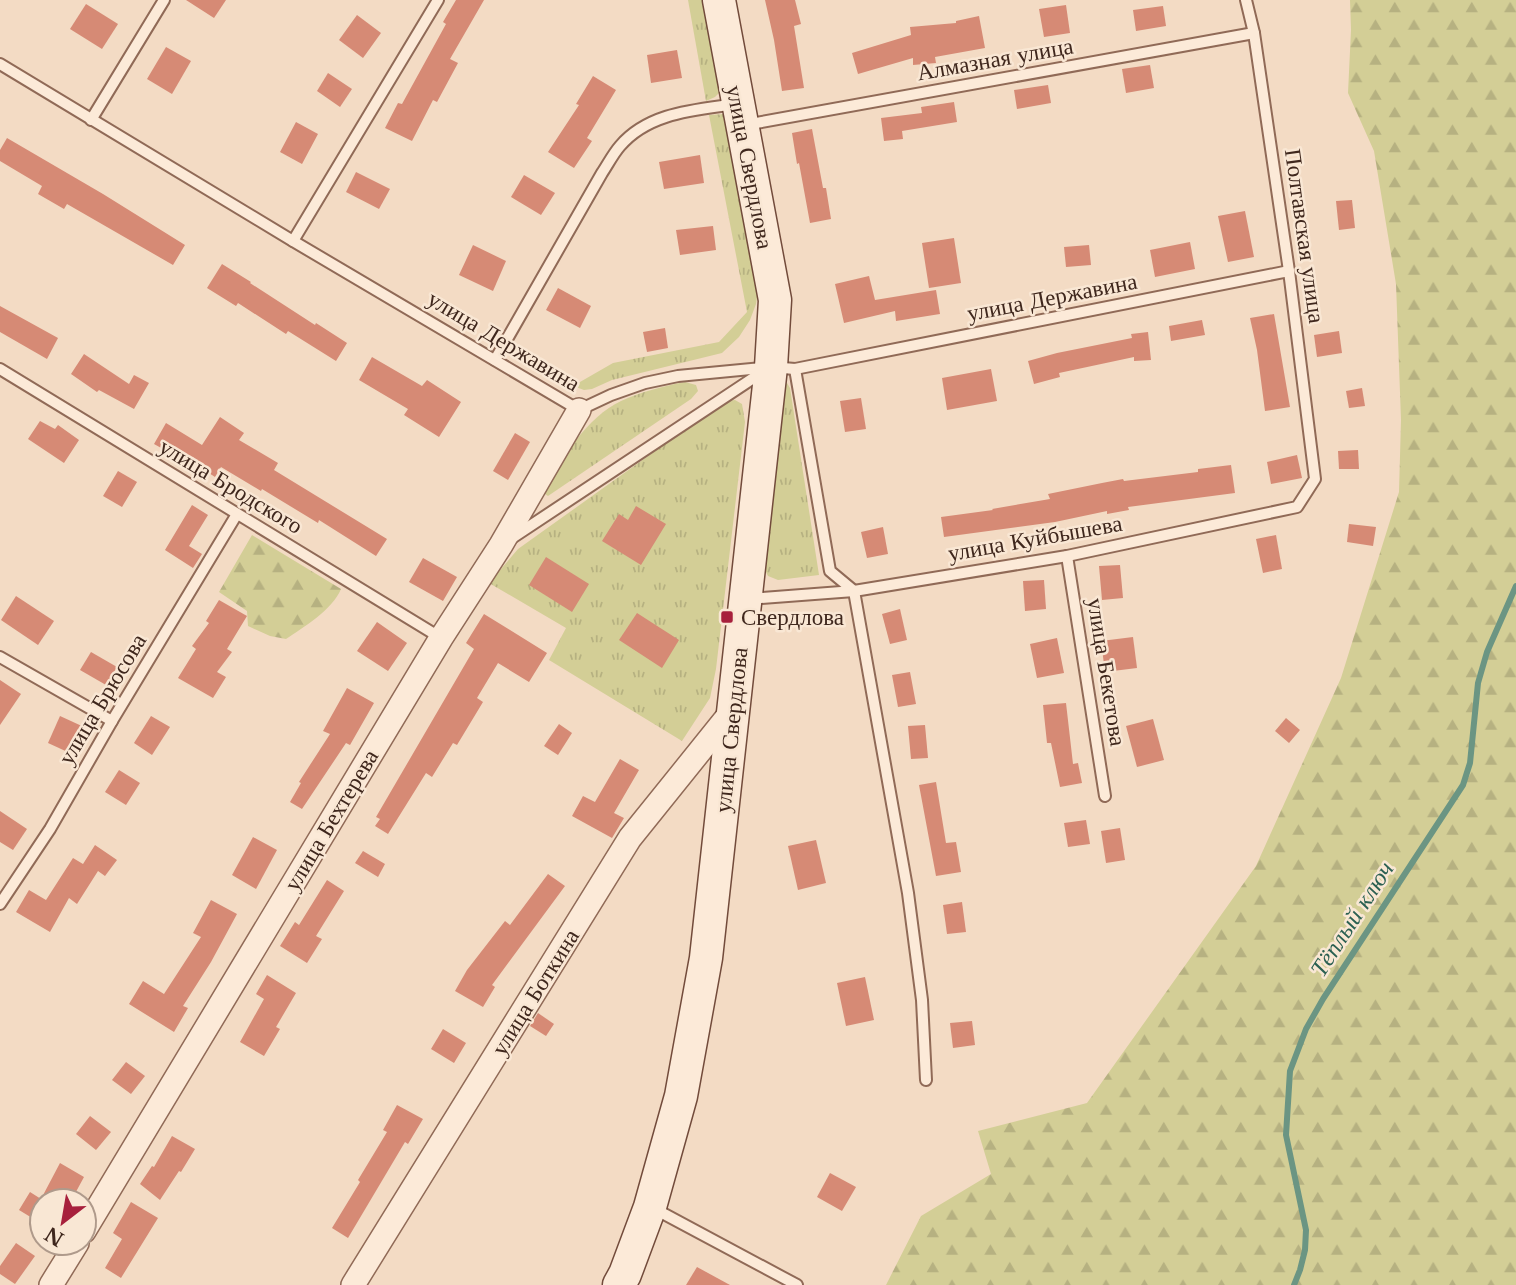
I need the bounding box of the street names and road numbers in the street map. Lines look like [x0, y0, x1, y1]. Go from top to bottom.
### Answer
street label: Алмазная улица [915, 31, 1075, 87]
street label: улица Свердлова [720, 83, 780, 251]
street label: Полтавская улица [1279, 147, 1331, 325]
street label: улица Державина [964, 267, 1140, 327]
street label: улица Державина [423, 284, 585, 398]
street label: улица Бродского [154, 432, 308, 540]
street label: улица Куйбышева [946, 509, 1124, 567]
street label: улица Бекетова [1081, 596, 1133, 748]
street label: улица Брюсова [52, 628, 152, 770]
street label: улица Свердлова [708, 646, 754, 814]
street label: улица Бехтерева [278, 744, 384, 896]
street label: улица Боткина [485, 924, 585, 1060]

